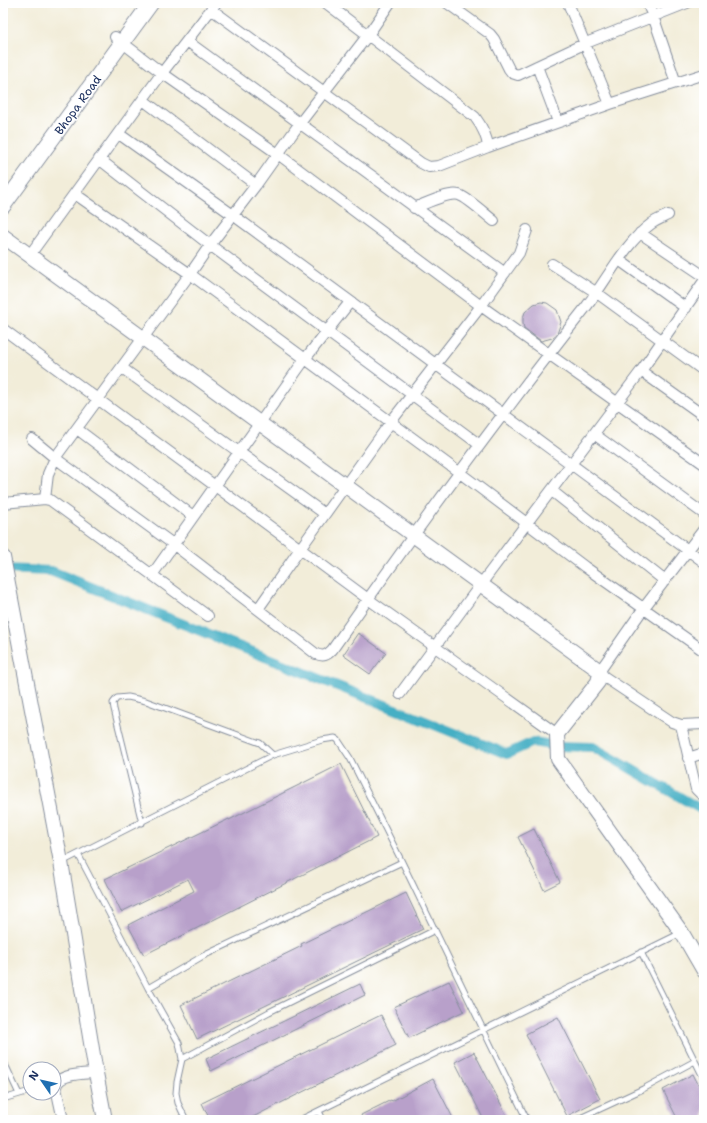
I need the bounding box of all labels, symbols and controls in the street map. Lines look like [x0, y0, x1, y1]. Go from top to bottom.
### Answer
street label: Bhopa Road [51, 72, 105, 138]
north arrow [22, 1061, 62, 1101]
text: N [25, 1068, 43, 1083]

